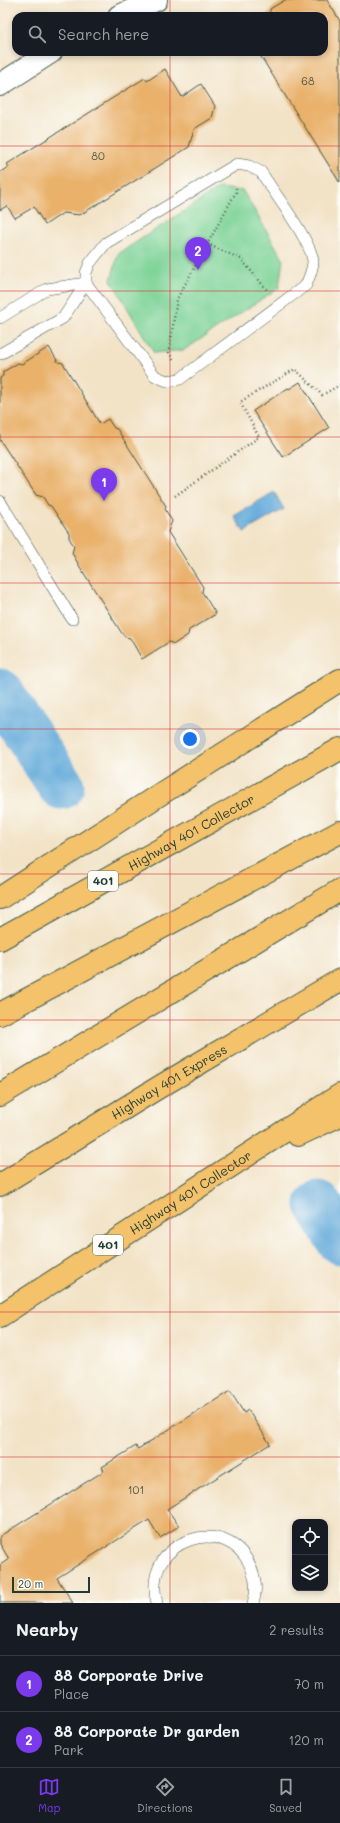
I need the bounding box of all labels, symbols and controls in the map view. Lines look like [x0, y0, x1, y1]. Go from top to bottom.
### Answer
search box [12, 12, 328, 56]
icon: search [26, 23, 48, 45]
text: Search here [58, 24, 149, 44]
house number: 68 [301, 73, 315, 88]
house number: 80 [91, 148, 105, 163]
pin: 2 [185, 237, 211, 270]
pin: 1 [91, 468, 117, 501]
your location [180, 729, 200, 749]
street label: Highway 401 Collector [125, 790, 257, 874]
road number: 401 [88, 871, 118, 891]
street label: Highway 401 Express [108, 1040, 230, 1123]
street label: Highway 401 Collector [126, 1146, 254, 1238]
road number: 401 [93, 1235, 123, 1255]
house number: 101 [128, 1482, 144, 1497]
map controls [292, 1519, 328, 1591]
button: locate [292, 1519, 328, 1555]
button: layers [292, 1555, 328, 1591]
scale bar [12, 1575, 90, 1594]
text: 20 m [18, 1576, 43, 1591]
text: Nearby [16, 1618, 78, 1640]
text: 2 results [269, 1621, 324, 1638]
text: 88 Corporate Drive [54, 1665, 203, 1685]
text: 1 [26, 1675, 32, 1692]
text: 70 m [294, 1675, 324, 1692]
text: Place [54, 1685, 89, 1702]
text: 88 Corporate Dr garden [54, 1721, 240, 1741]
text: 2 [25, 1731, 33, 1748]
text: 120 m [288, 1731, 324, 1748]
text: Park [54, 1741, 83, 1758]
tab: Map [38, 1776, 61, 1815]
tab: Directions [137, 1776, 193, 1815]
tab: Saved [269, 1776, 302, 1815]

